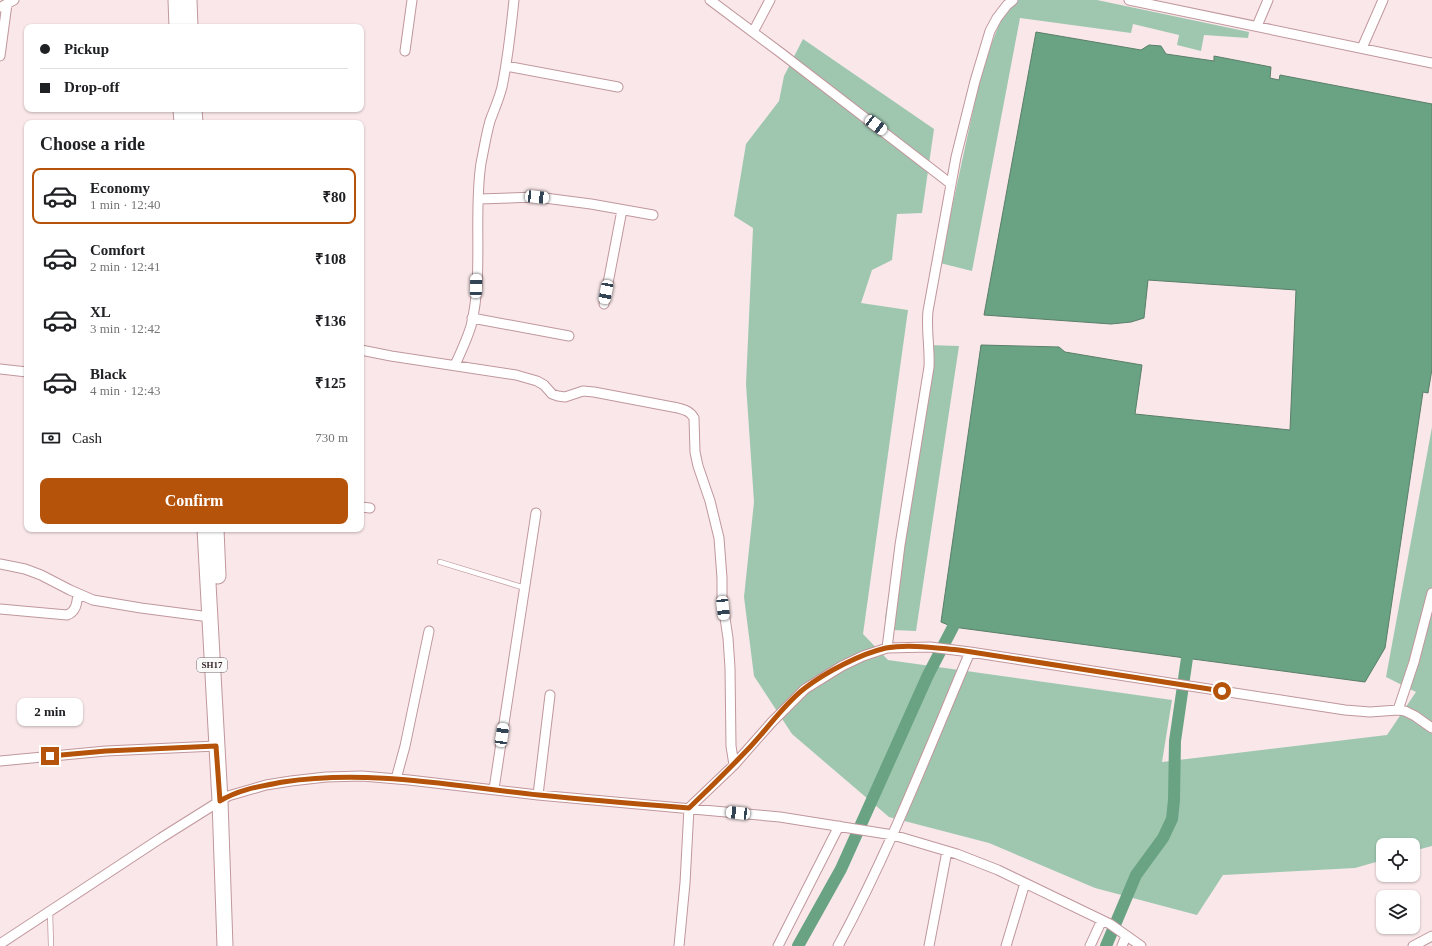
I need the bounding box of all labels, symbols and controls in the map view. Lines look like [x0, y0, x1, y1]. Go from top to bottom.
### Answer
text: Pickup [64, 41, 109, 57]
text: Drop-off [64, 79, 120, 95]
car [863, 113, 889, 137]
text: Choose a ride [40, 134, 145, 154]
icon: car [42, 178, 78, 214]
text: Economy [90, 180, 150, 196]
text: ₹80 [322, 189, 346, 205]
car [524, 190, 550, 204]
text: 1 min · 12:40 [90, 197, 160, 212]
icon: car [42, 240, 78, 276]
text: Comfort [90, 242, 145, 258]
text: ₹108 [315, 251, 346, 267]
text: 2 min · 12:41 [90, 259, 160, 274]
car [470, 274, 482, 298]
car [598, 279, 614, 305]
icon: car [42, 302, 78, 338]
text: XL [90, 304, 111, 320]
text: ₹136 [315, 313, 346, 329]
text: 3 min · 12:42 [90, 321, 160, 336]
icon: car [42, 364, 78, 400]
text: Black [90, 366, 127, 382]
text: ₹125 [315, 375, 346, 391]
text: 4 min · 12:43 [90, 383, 160, 398]
icon: cash [40, 427, 62, 449]
text: Cash [72, 430, 102, 446]
text: 730 m [315, 430, 348, 445]
button: Confirm [40, 478, 348, 524]
car [716, 595, 730, 621]
road number: SH17 [197, 658, 227, 672]
route start [1213, 682, 1231, 700]
callout: 2 min [17, 698, 83, 726]
text: 2 min [34, 704, 66, 719]
car [494, 722, 510, 748]
route end [41, 747, 59, 765]
car [725, 806, 751, 820]
map controls [1376, 838, 1420, 934]
button: locate [1376, 838, 1420, 882]
button: layers [1376, 890, 1420, 934]

